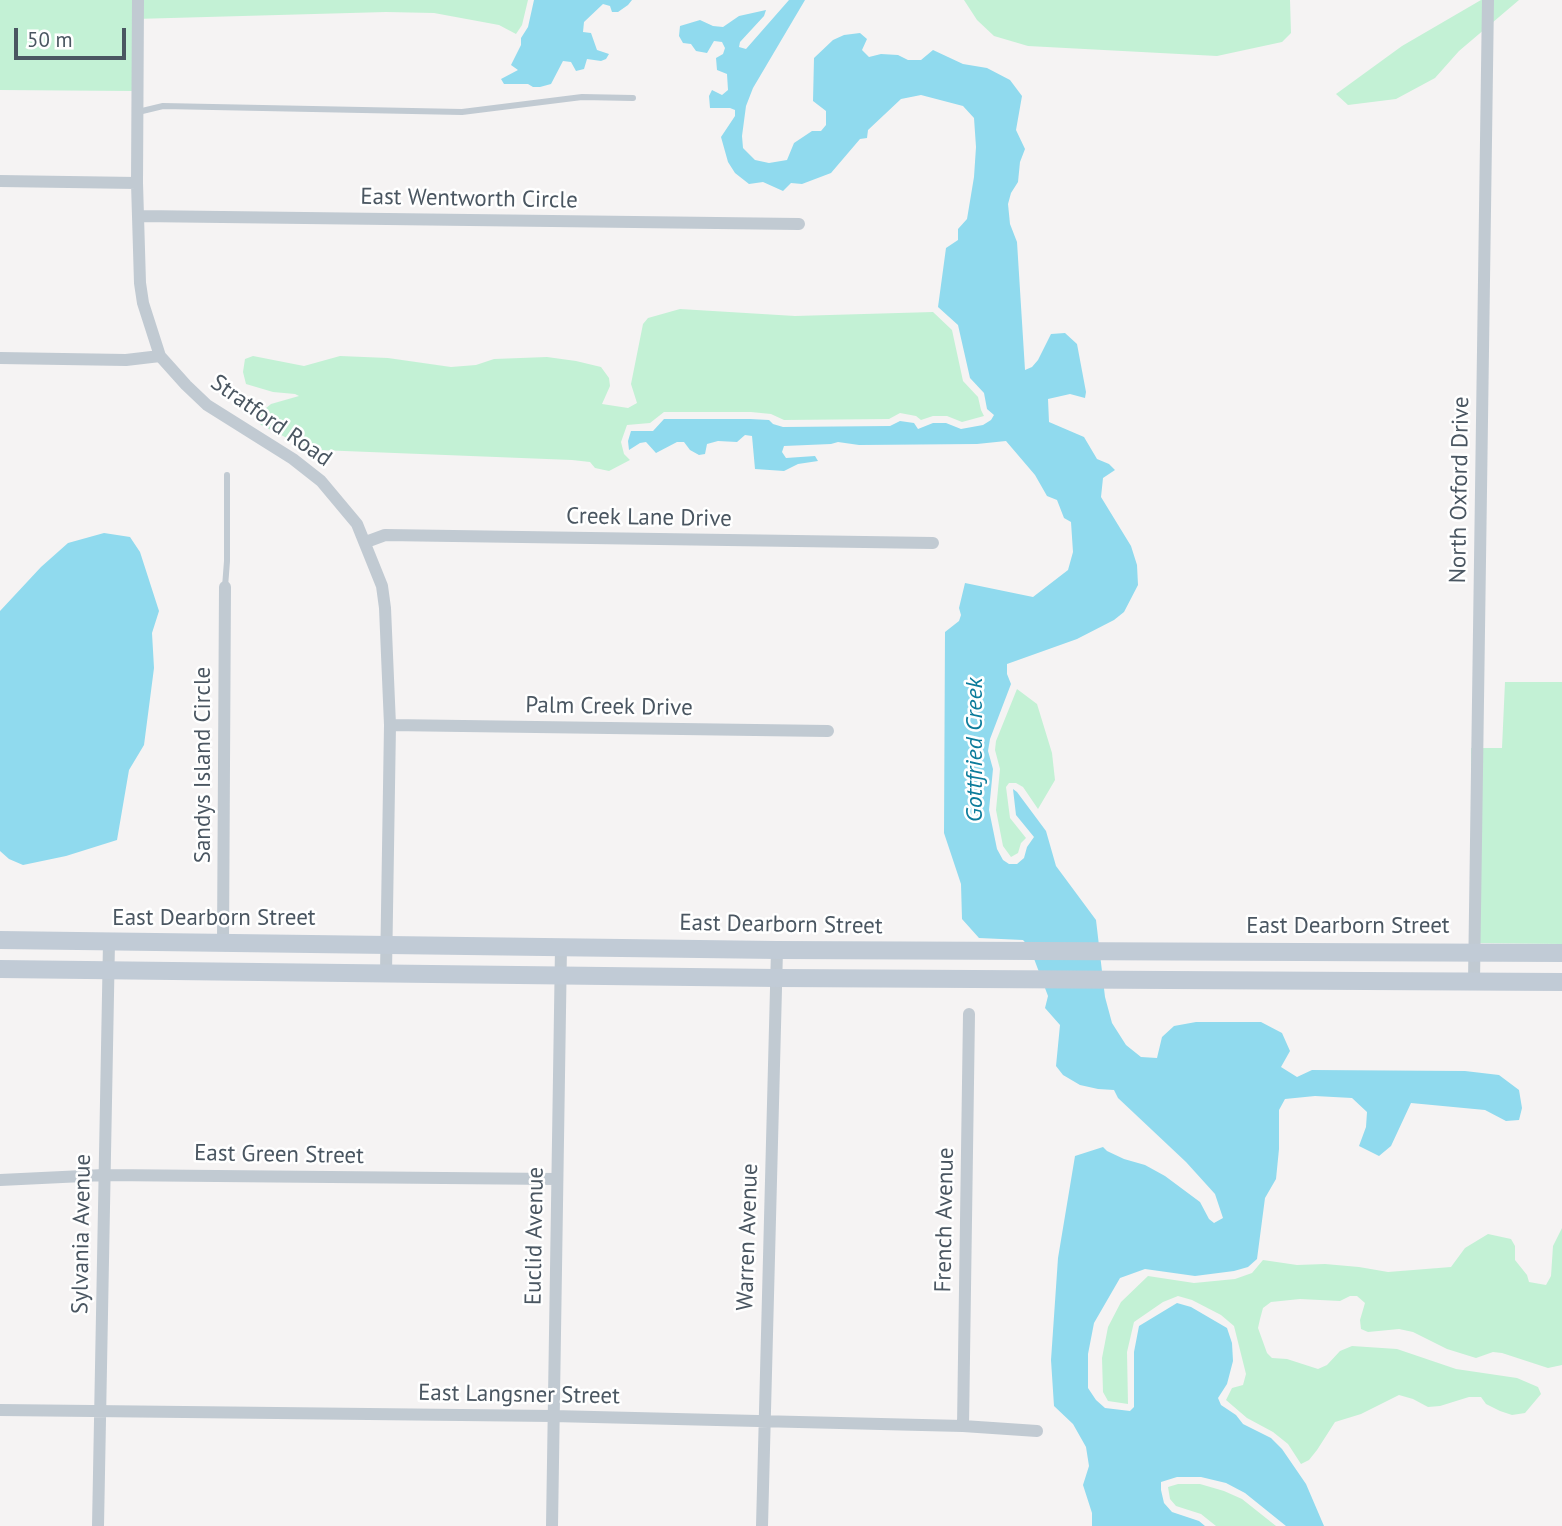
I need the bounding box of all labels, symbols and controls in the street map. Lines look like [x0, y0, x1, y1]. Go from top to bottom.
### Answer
scale bar [18, 14, 130, 58]
text: 50 m [27, 26, 73, 53]
street label: East Wentworth Circle [360, 183, 578, 215]
street label: Stratford Road [205, 369, 337, 473]
street label: North Oxford Drive [1445, 396, 1475, 584]
street label: Creek Lane Drive [566, 503, 732, 533]
street label: Sandys Island Circle [189, 667, 217, 863]
water label: Gottfried Creek [961, 678, 989, 822]
street label: Palm Creek Drive [525, 692, 693, 722]
street label: East Dearborn Street [112, 904, 316, 932]
street label: East Dearborn Street [679, 909, 883, 941]
street label: East Dearborn Street [1246, 912, 1450, 940]
street label: East Green Street [194, 1140, 364, 1170]
street label: French Avenue [930, 1147, 960, 1293]
street label: Sylvania Avenue [67, 1154, 97, 1314]
street label: Warren Avenue [732, 1163, 764, 1311]
street label: Euclid Avenue [520, 1167, 550, 1305]
street label: East Langsner Street [418, 1379, 620, 1411]

